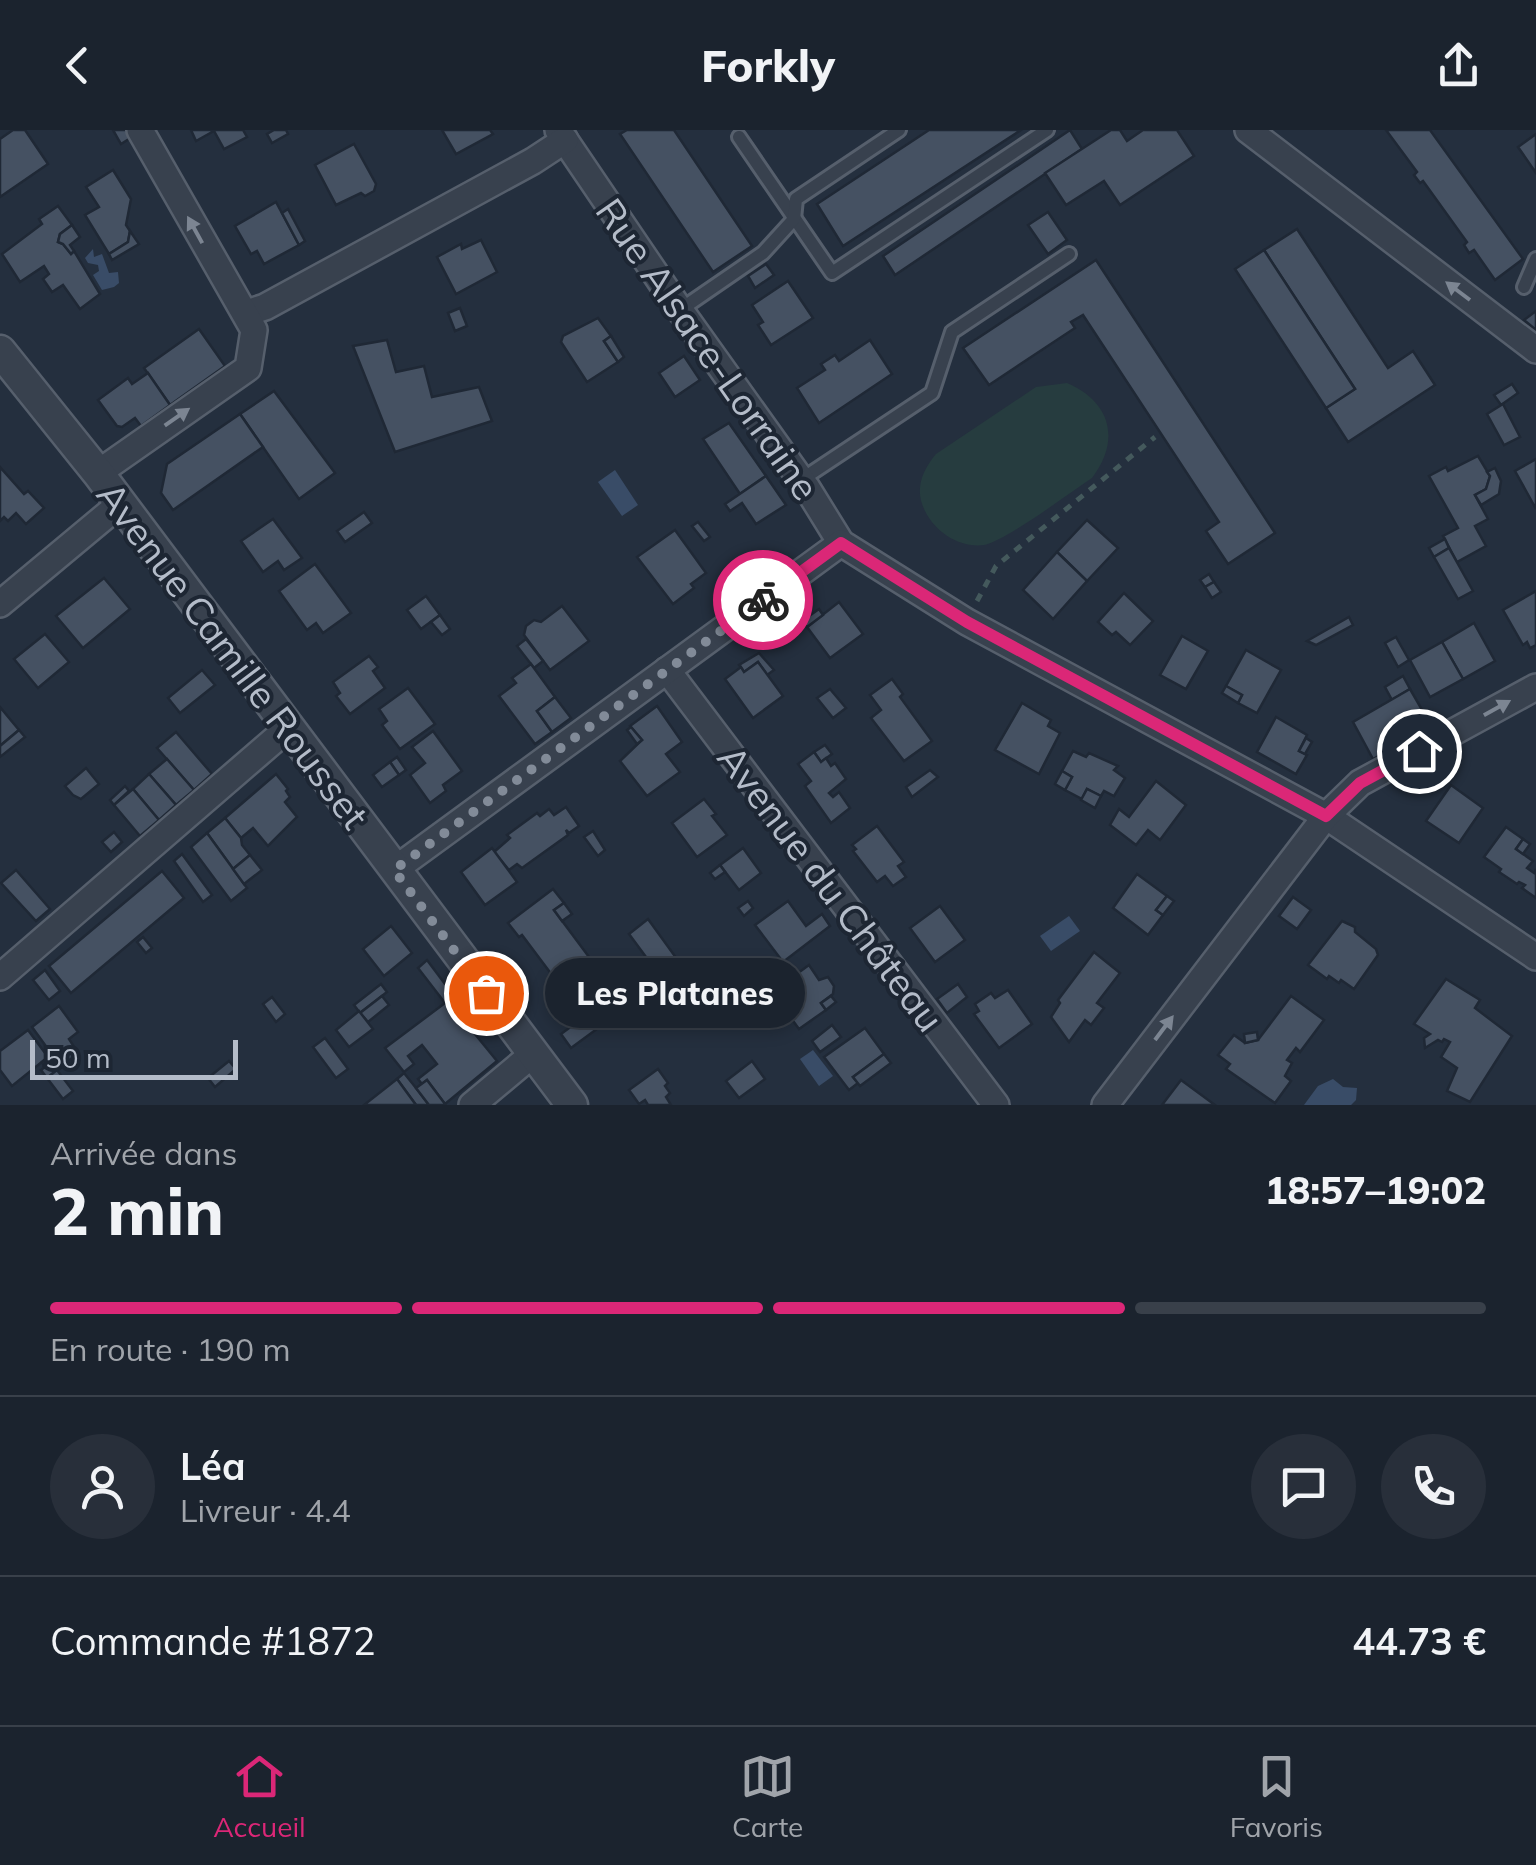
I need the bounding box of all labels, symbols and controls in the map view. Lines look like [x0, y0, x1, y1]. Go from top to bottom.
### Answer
text: Forkly [701, 37, 835, 93]
icon: back [50, 38, 105, 93]
icon: share [1431, 38, 1486, 93]
street label: Rue Alsace-Lorraine [586, 189, 830, 509]
one-way arrow [187, 216, 204, 245]
one-way arrow [1445, 282, 1471, 302]
one-way arrow [164, 408, 191, 427]
street label: Avenue Camille Rousset [87, 472, 379, 838]
courier [713, 550, 813, 650]
icon: bike [736, 573, 791, 628]
one-way arrow [1482, 700, 1511, 717]
pin [1377, 709, 1462, 794]
icon: home [1392, 724, 1447, 779]
street label: Avenue du Château [708, 735, 954, 1041]
pin [444, 951, 529, 1036]
callout: Les Platanes [546, 958, 806, 1028]
icon: bag [459, 966, 514, 1021]
text: Les Platanes [576, 973, 774, 1013]
one-way arrow [1153, 1015, 1174, 1040]
scale bar [30, 1035, 238, 1080]
text: 50 m [45, 1040, 111, 1075]
text: Arrivée dans [50, 1133, 237, 1173]
text: 18:57–19:02 [1265, 1166, 1486, 1214]
text: 2 min [50, 1170, 224, 1251]
text: En route · 190 m [50, 1329, 291, 1369]
button: person [50, 1434, 155, 1539]
button: chat [1251, 1434, 1356, 1539]
button: phone [1381, 1434, 1486, 1539]
text: Léa [180, 1442, 245, 1490]
text: Livreur · 4.4 [180, 1490, 351, 1530]
text: Commande #1872 [50, 1617, 376, 1665]
text: 44.73 € [1352, 1617, 1486, 1665]
tab: Accueil [213, 1749, 306, 1844]
tab: Carte [732, 1749, 803, 1844]
tab: Favoris [1230, 1749, 1323, 1844]

